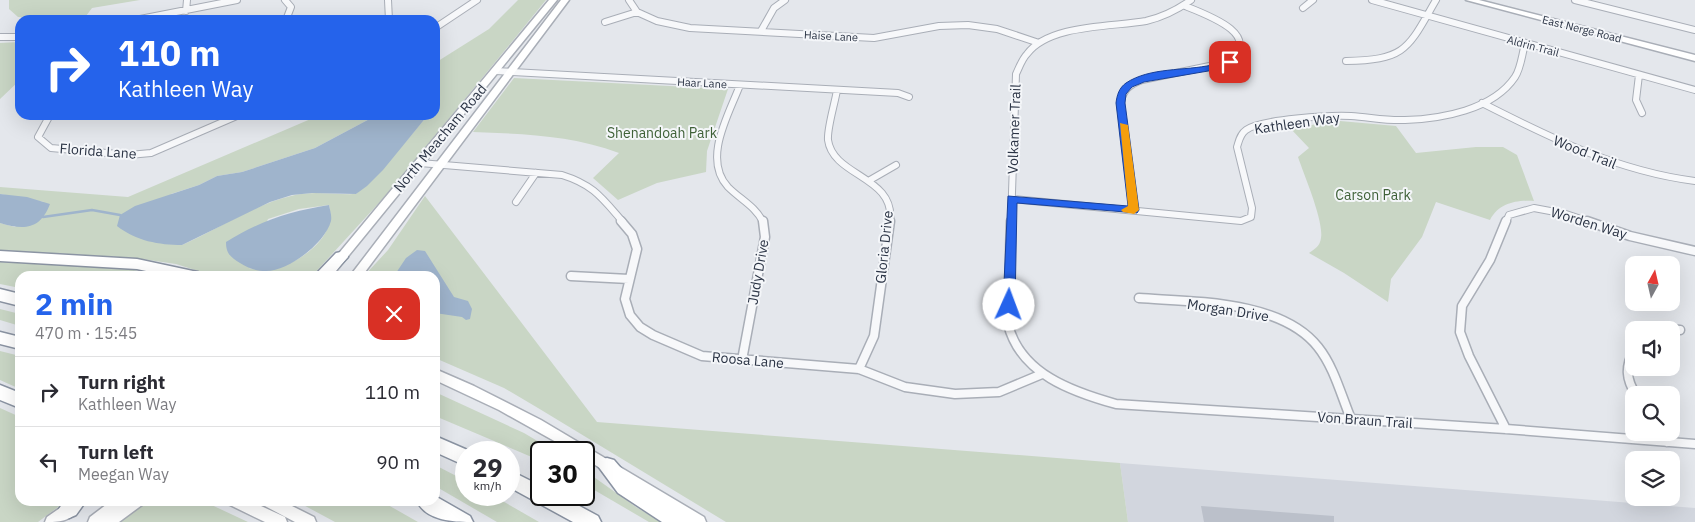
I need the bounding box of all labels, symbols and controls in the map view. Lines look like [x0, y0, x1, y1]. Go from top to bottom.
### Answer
street label: East Nerge Road [1541, 12, 1623, 46]
street label: Haise Lane [804, 28, 858, 44]
text: 110 m [118, 30, 221, 76]
street label: Aldrin Trail [1505, 32, 1561, 60]
icon: right [35, 35, 100, 100]
pin [1209, 41, 1251, 83]
icon: arrive [1216, 48, 1244, 76]
text: Kathleen Way [118, 74, 253, 103]
street label: Haar Lane [677, 75, 727, 91]
street label: North Meacham Road [389, 80, 491, 196]
street label: Volkamer Trail [1003, 83, 1025, 174]
street label: Kathleen Way [1253, 108, 1341, 138]
park label: Shenandoah Park [607, 124, 718, 142]
street label: Wood Trail [1551, 131, 1619, 173]
street label: Florida Lane [59, 139, 137, 163]
park label: Carson Park [1335, 186, 1411, 204]
street label: Worden Way [1549, 203, 1629, 243]
street label: Gloria Drive [871, 209, 897, 284]
street label: Judy Drive [743, 238, 773, 306]
north arrow [1625, 256, 1680, 311]
map controls [1625, 256, 1680, 506]
position arrow [982, 278, 1034, 330]
text: 2 min [35, 284, 113, 323]
button: close [368, 288, 420, 340]
street label: Morgan Drive [1186, 295, 1271, 325]
button: sound [1625, 321, 1680, 376]
text: 470 m · 15:45 [35, 323, 137, 343]
street label: Roosa Lane [711, 348, 785, 372]
text: Turn right [78, 370, 165, 394]
icon: right [35, 378, 63, 406]
text: 110 m [365, 380, 420, 404]
button: search [1625, 386, 1680, 441]
text: Kathleen Way [78, 394, 176, 414]
street label: Von Braun Trail [1317, 408, 1413, 432]
text: Turn left [78, 440, 154, 464]
speed limit sign: 30 [530, 441, 595, 506]
icon: left [35, 448, 63, 476]
text: 90 m [376, 450, 420, 474]
text: 29 [472, 451, 503, 484]
button: layers [1625, 451, 1680, 506]
text: Meegan Way [78, 464, 169, 484]
text: km/h [473, 478, 502, 493]

